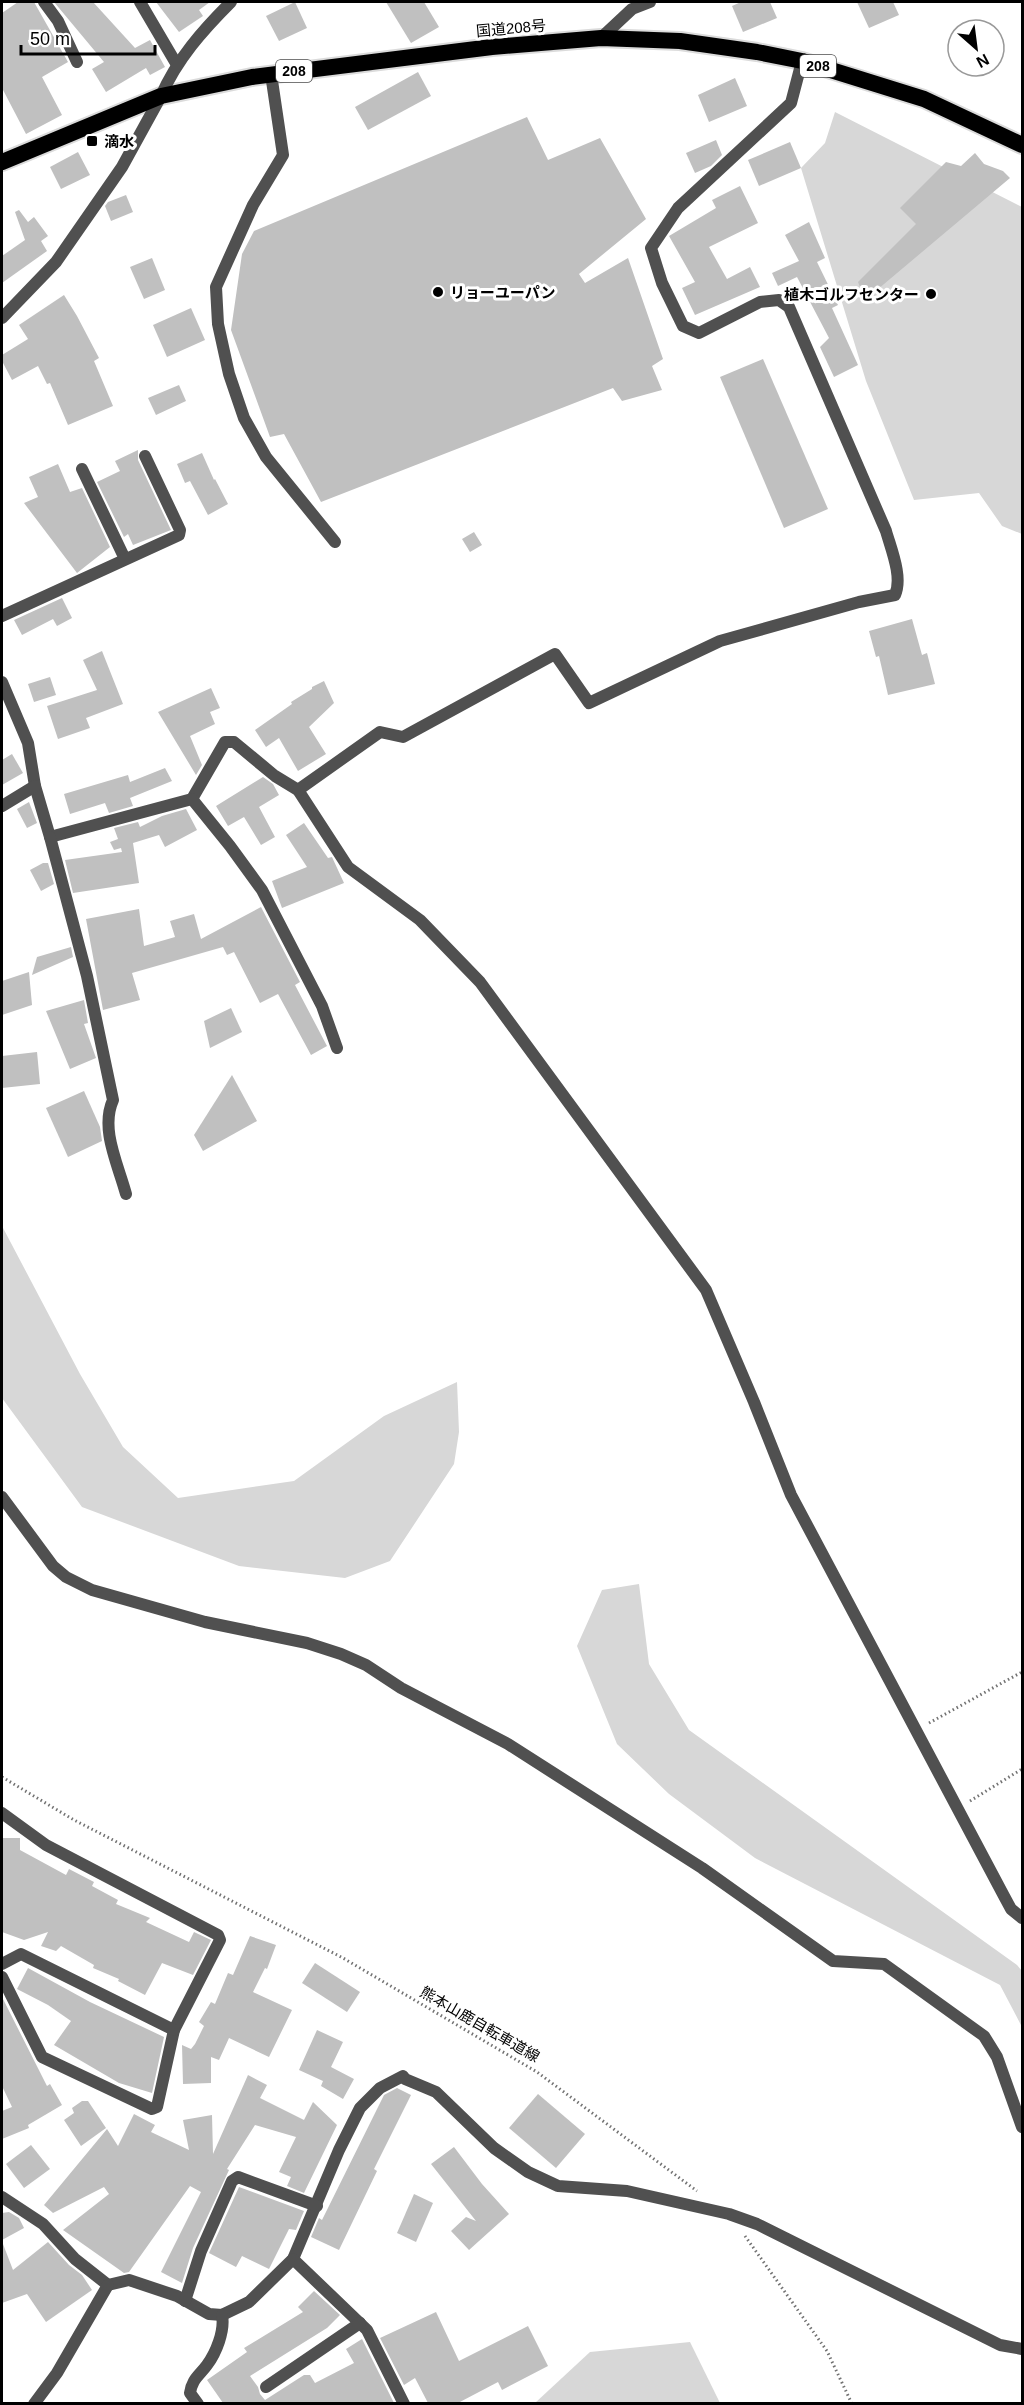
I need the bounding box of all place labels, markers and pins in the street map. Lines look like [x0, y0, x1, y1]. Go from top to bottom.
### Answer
place label: 滴水 [104, 133, 134, 150]
marker: 滴水 [85, 134, 99, 148]
place label: リョーユーパン [450, 284, 556, 301]
marker: リョーユーパン [431, 285, 445, 299]
place label: 植木ゴルフセンター [784, 286, 919, 303]
marker: 植木ゴルフセンター [924, 287, 938, 301]

